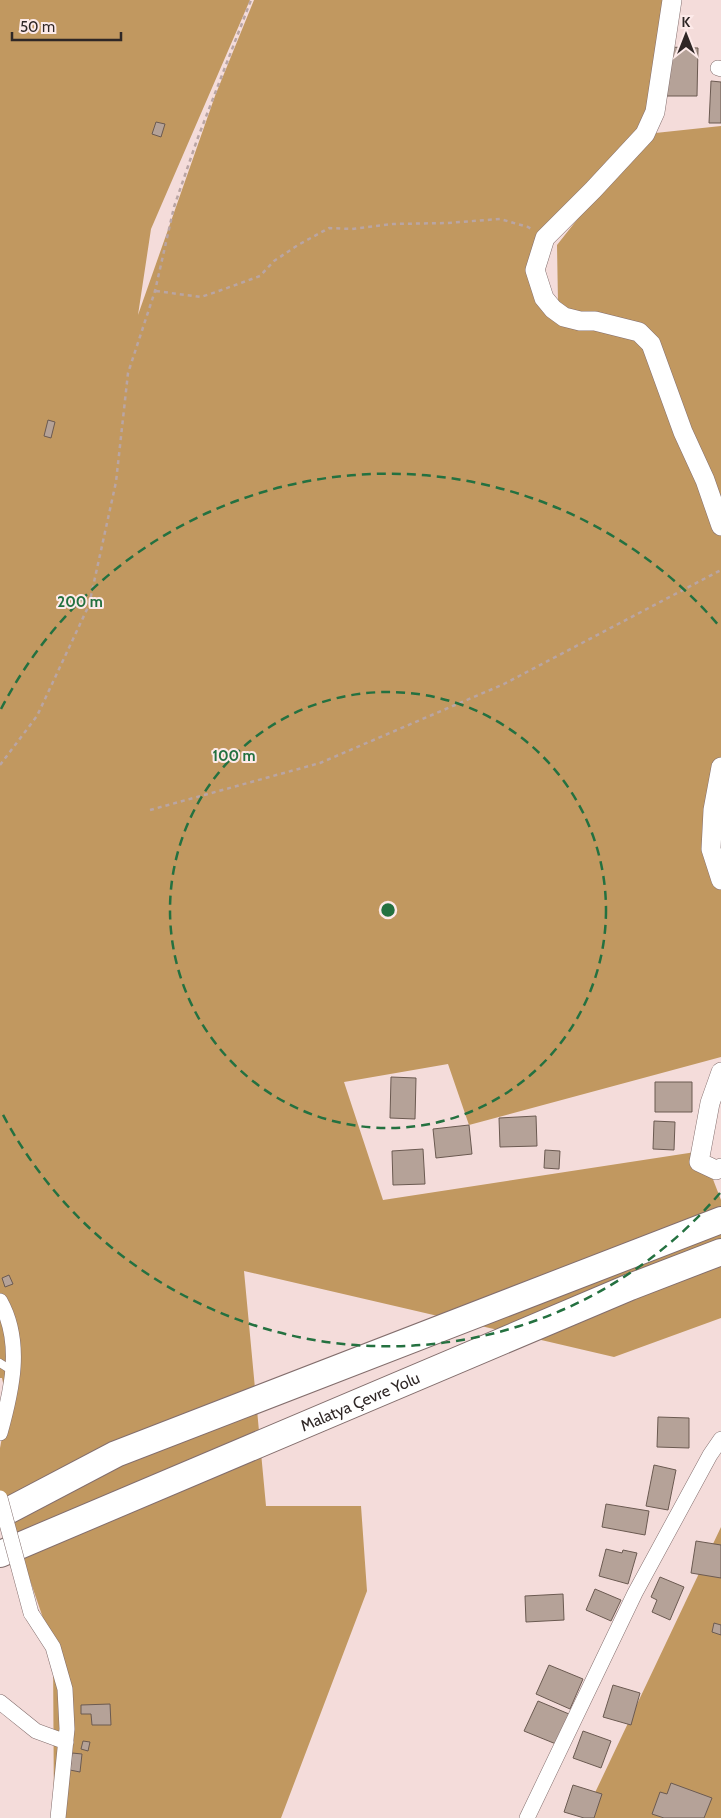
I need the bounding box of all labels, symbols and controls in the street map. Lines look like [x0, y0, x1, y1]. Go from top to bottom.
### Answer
scale bar [12, 10, 121, 42]
north arrow [661, 10, 711, 60]
text: K [682, 13, 691, 31]
text: 50 m [20, 18, 55, 36]
text: 200 m [57, 593, 103, 611]
text: 100 m [212, 747, 256, 765]
centre of rings [379, 901, 397, 919]
street label: Malatya Çevre Yolu [298, 1368, 423, 1436]

